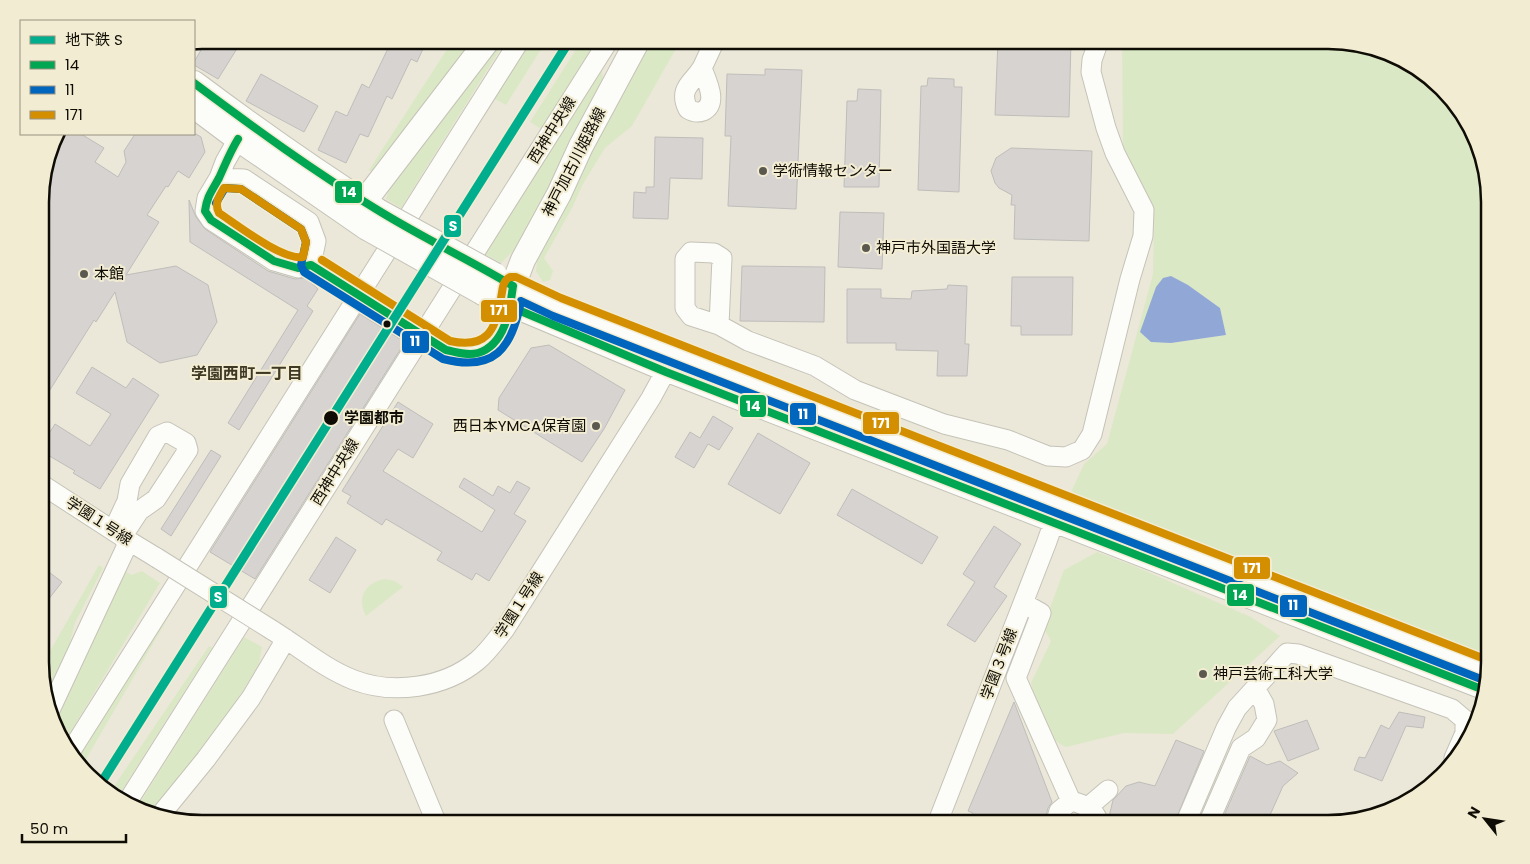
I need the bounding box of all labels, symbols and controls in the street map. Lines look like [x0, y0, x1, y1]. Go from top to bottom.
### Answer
legend [20, 20, 195, 135]
text: 地下鉄 S [65, 29, 123, 50]
text: 14 [65, 54, 79, 75]
text: 11 [65, 79, 75, 100]
street label: 西神中央線 [523, 92, 580, 167]
text: 171 [65, 104, 83, 125]
street label: 神戸加古川姫路線 [537, 104, 610, 220]
place label: 学術情報センター [773, 160, 893, 181]
marker: 学術情報センター [757, 165, 769, 177]
line badge: 14 [334, 180, 363, 204]
text: 14 [342, 182, 356, 202]
line badge: S [443, 214, 462, 238]
text: S [449, 216, 458, 236]
place label: 神戸市外国語大学 [876, 237, 996, 258]
marker: 神戸市外国語大学 [860, 242, 872, 254]
place label: 本館 [94, 263, 124, 284]
marker: 本館 [78, 268, 90, 280]
line badge: 171 [480, 299, 518, 323]
text: 171 [490, 300, 508, 320]
unlabelled marker [382, 319, 392, 329]
line badge: 11 [401, 330, 430, 354]
text: 11 [410, 331, 420, 351]
district label: 学園西町一丁目 [191, 362, 303, 385]
line badge: 14 [739, 394, 767, 418]
text: 14 [746, 396, 760, 416]
line badge: 11 [789, 402, 817, 426]
text: 11 [798, 404, 808, 424]
place label: 学園都市 [344, 407, 404, 428]
marker: 学園都市 [322, 409, 340, 427]
line badge: 171 [862, 411, 900, 435]
text: 171 [872, 413, 890, 433]
place label: 西日本YMCA保育園 [453, 415, 586, 436]
marker: 西日本YMCA保育園 [590, 420, 602, 432]
street label: 西神中央線 [306, 434, 363, 509]
street label: 学園１号線 [62, 491, 136, 550]
line badge: 171 [1233, 556, 1271, 580]
text: 171 [1243, 558, 1261, 578]
street label: 学園１号線 [489, 568, 548, 642]
line badge: 14 [1226, 583, 1255, 607]
line badge: S [209, 585, 228, 609]
text: 14 [1233, 585, 1247, 605]
text: S [214, 587, 223, 607]
line badge: 11 [1279, 594, 1308, 618]
text: 11 [1288, 595, 1298, 615]
street label: 学園３号線 [975, 625, 1022, 703]
place label: 神戸芸術工科大学 [1213, 663, 1333, 684]
marker: 神戸芸術工科大学 [1197, 668, 1209, 680]
north arrow [1460, 794, 1510, 844]
text: N [1462, 803, 1485, 822]
scale bar [22, 812, 126, 844]
text: 50 m [30, 818, 68, 839]

